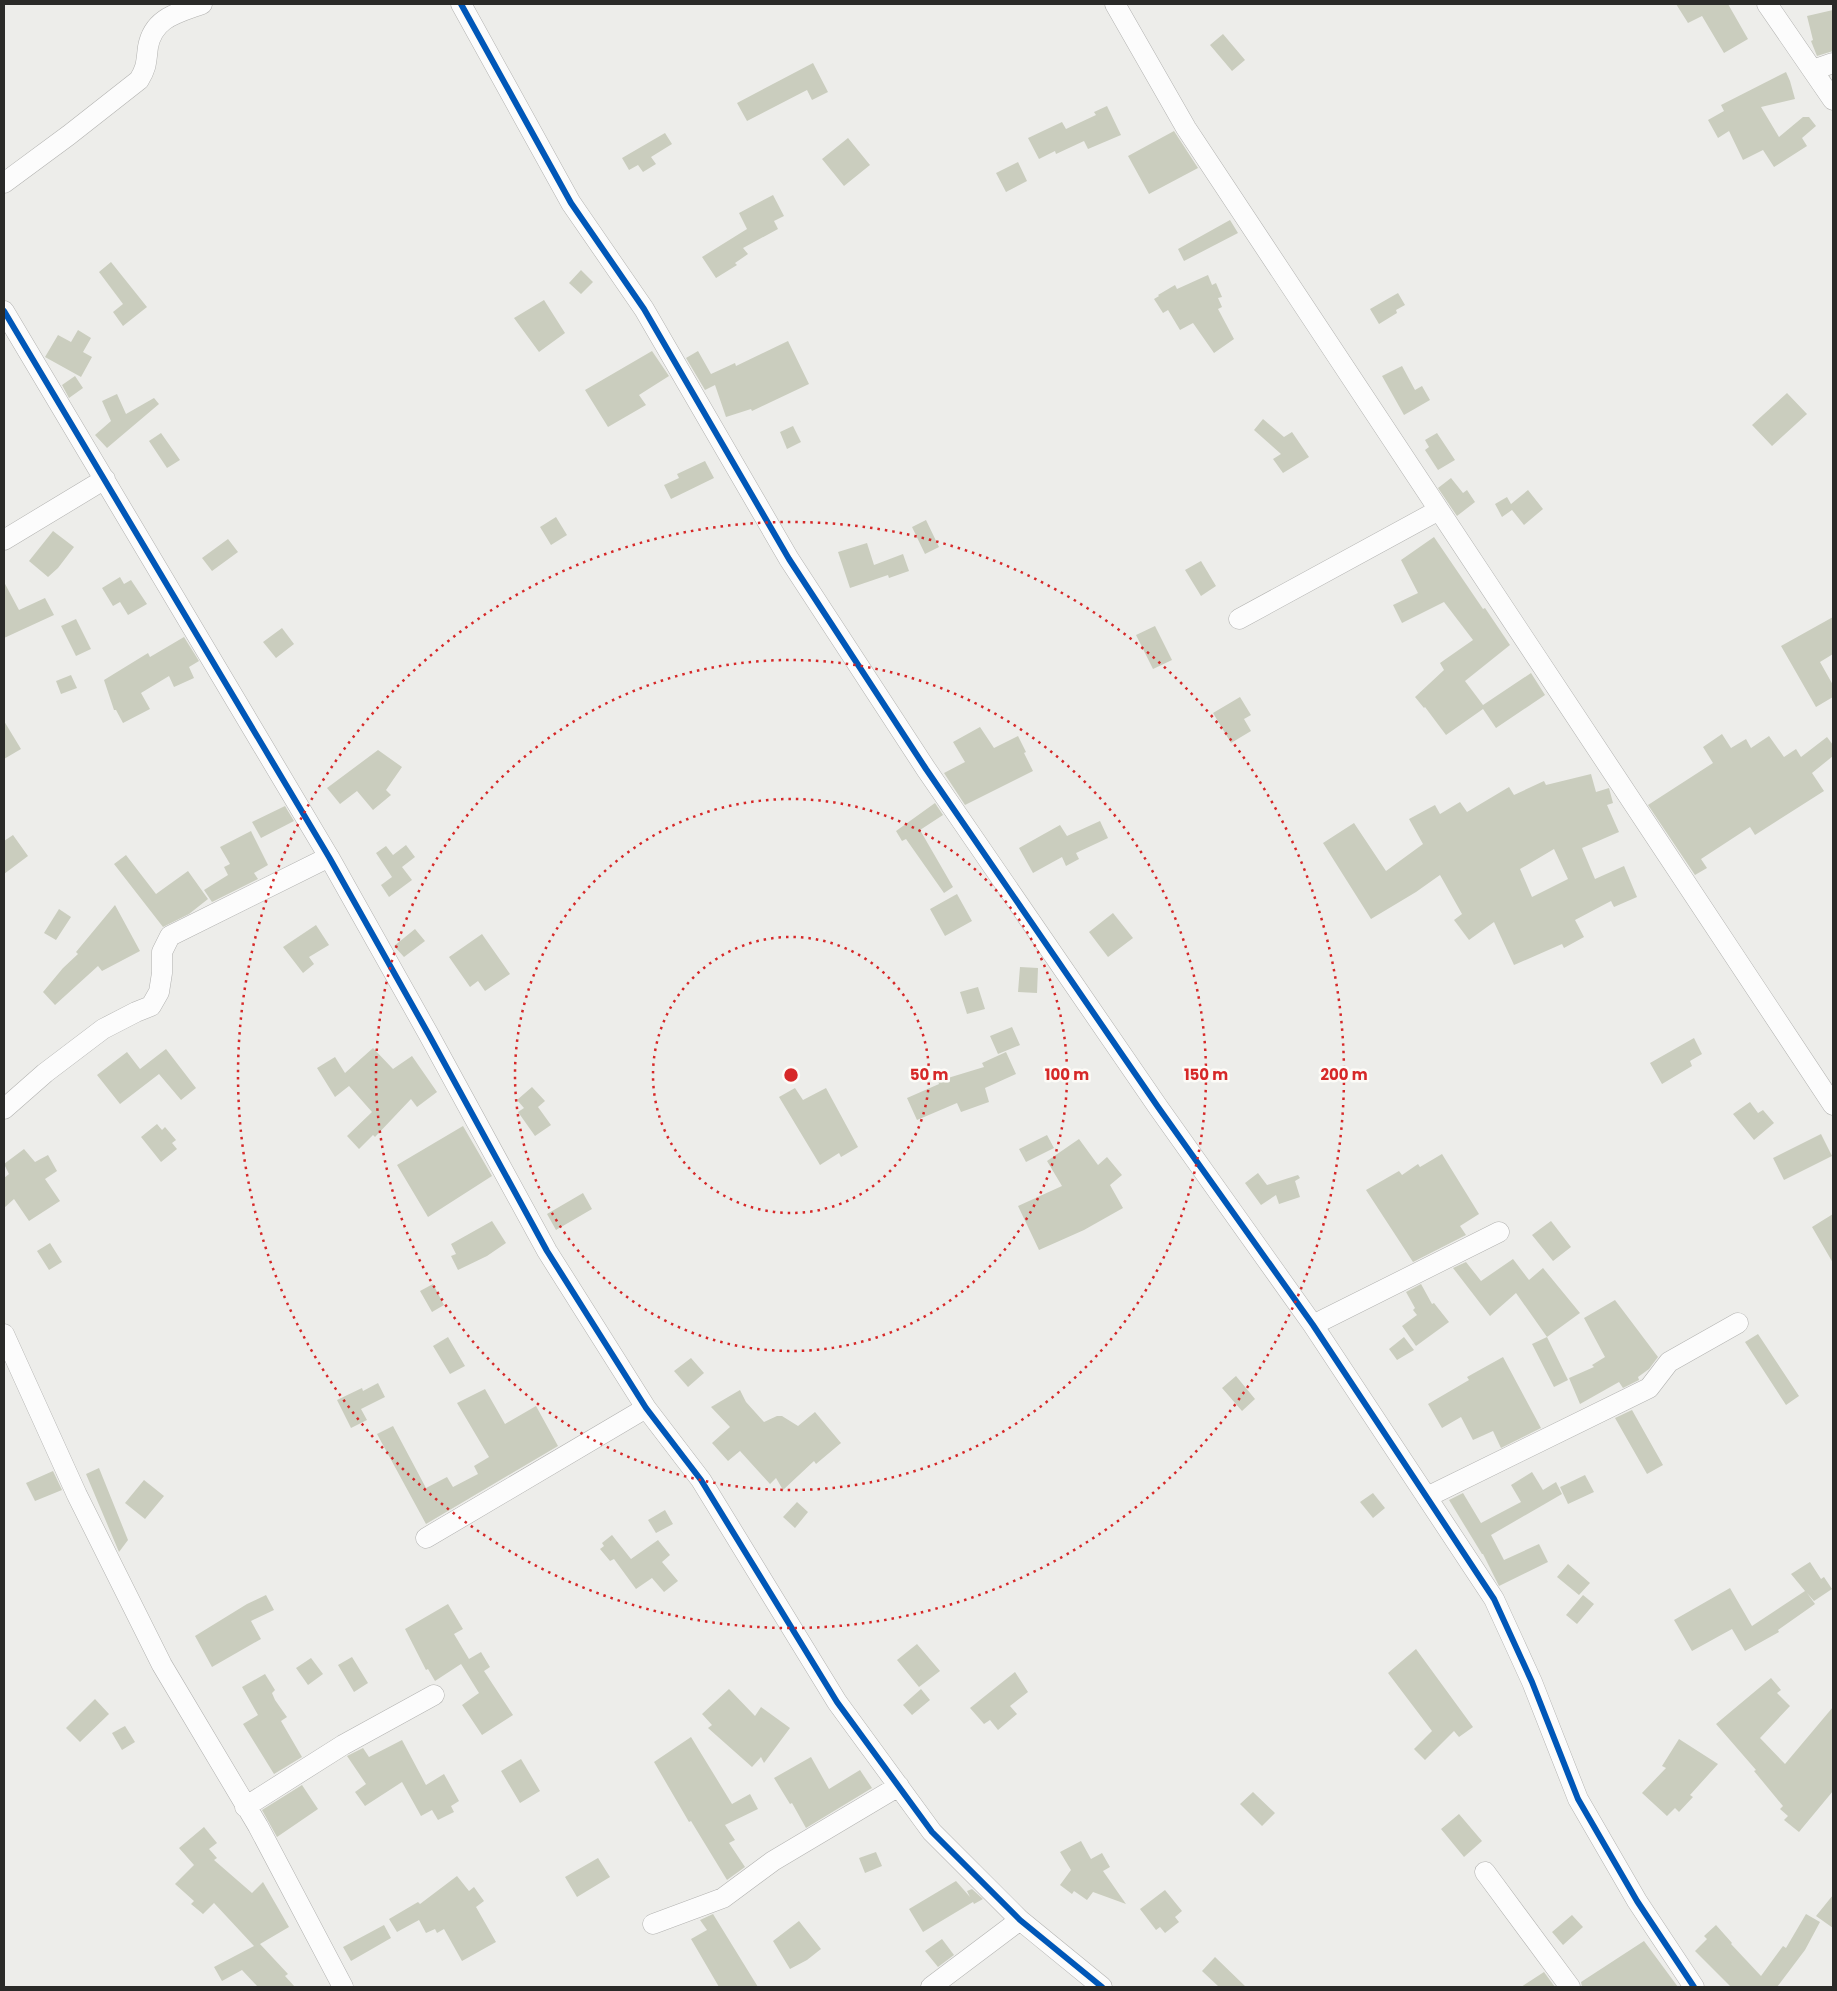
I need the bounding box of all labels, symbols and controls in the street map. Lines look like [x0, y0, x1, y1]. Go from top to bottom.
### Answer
text: 50 m [910, 1064, 948, 1085]
text: 100 m [1045, 1064, 1089, 1085]
text: 150 m [1184, 1064, 1228, 1085]
text: 200 m [1320, 1064, 1368, 1085]
centre of rings [782, 1066, 800, 1084]

